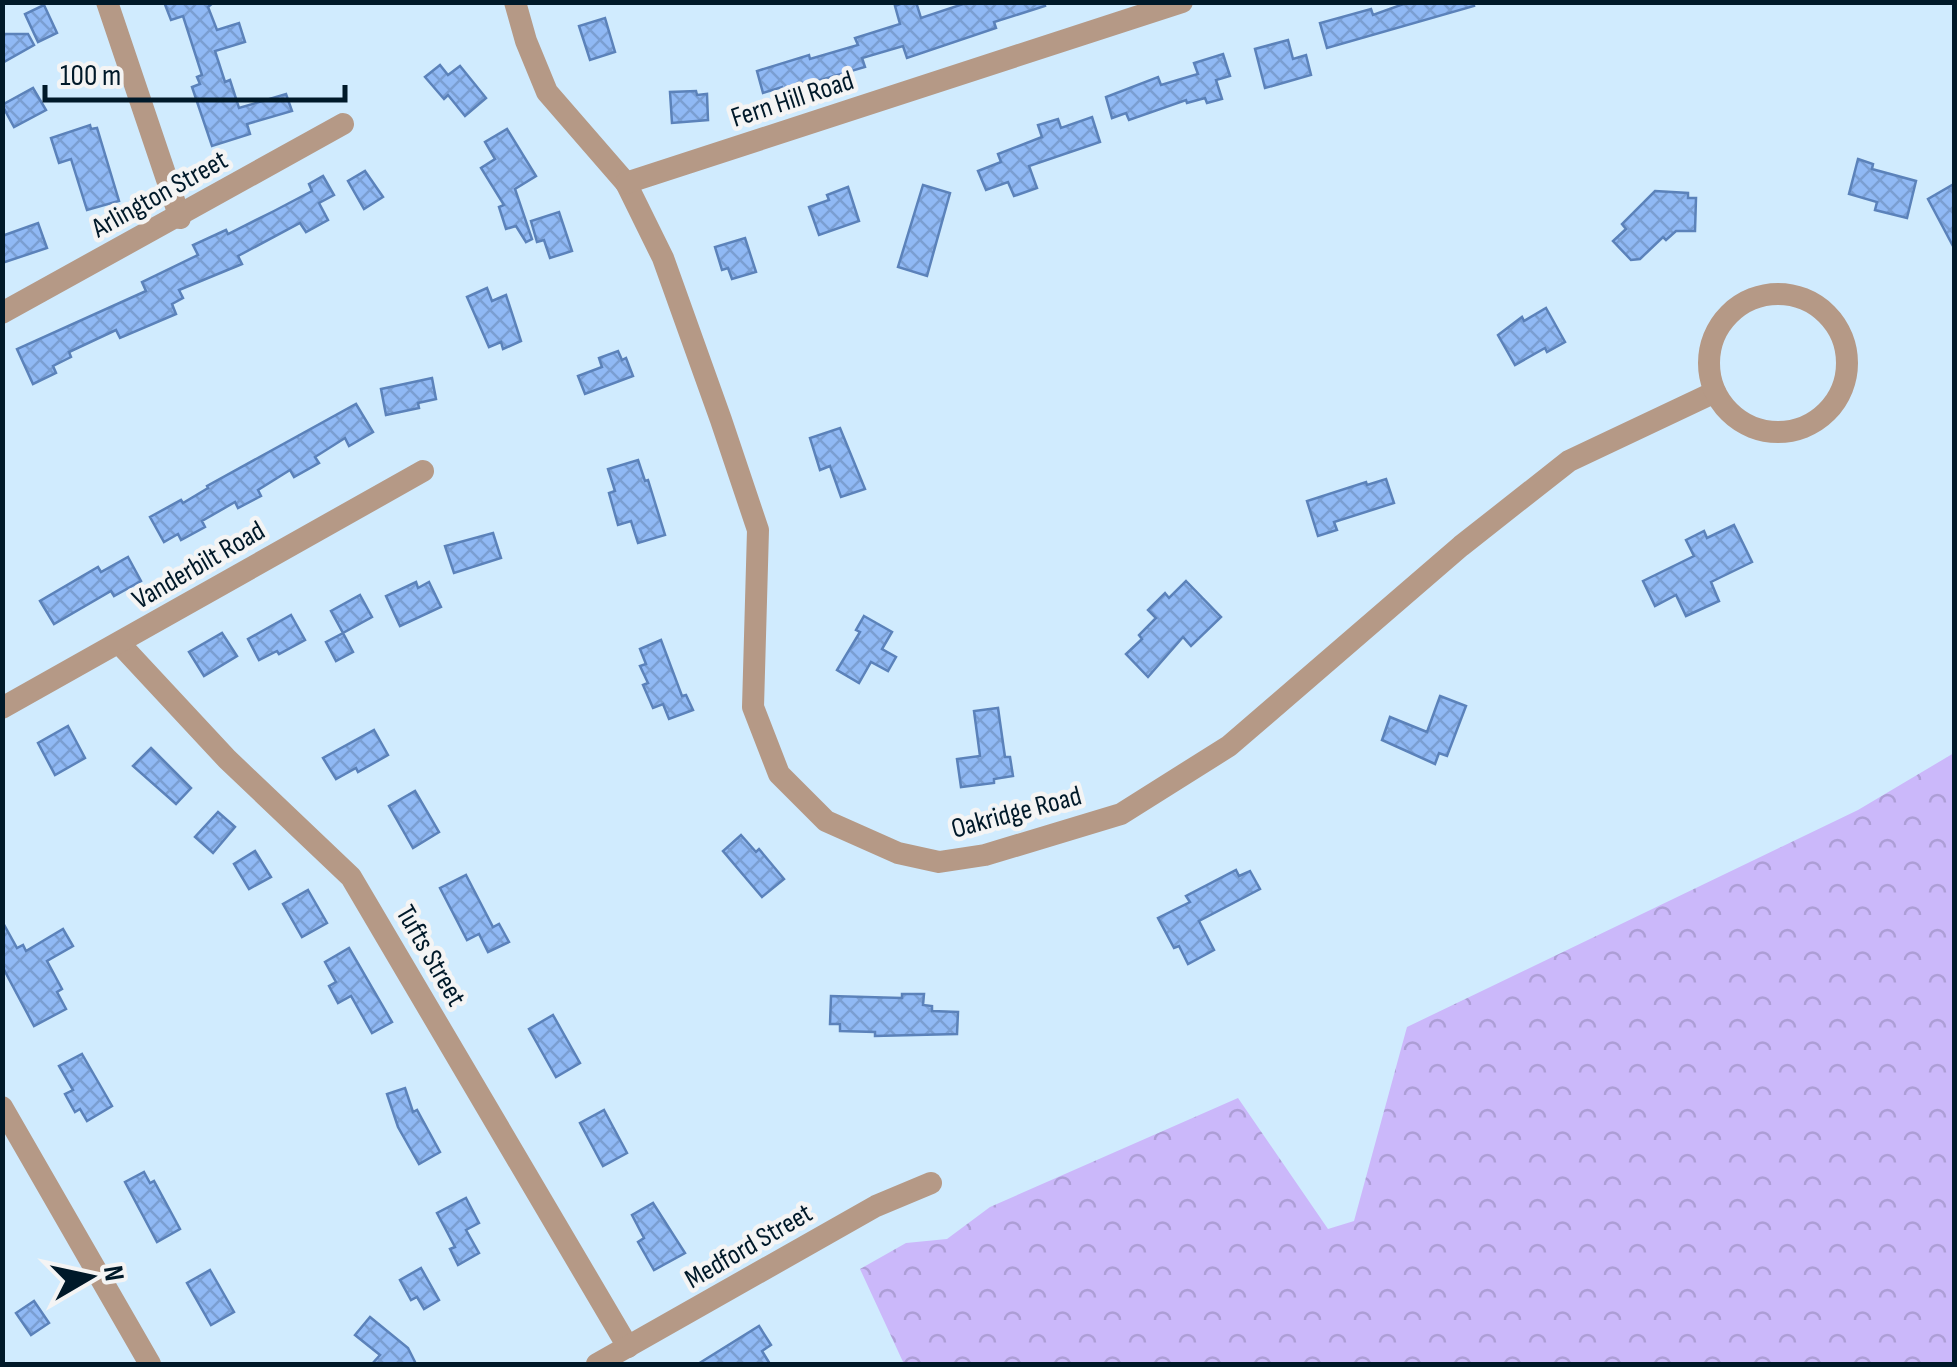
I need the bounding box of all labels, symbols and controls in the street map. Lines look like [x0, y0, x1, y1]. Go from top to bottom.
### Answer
scale bar [45, 40, 345, 102]
text: 100 m [60, 58, 121, 94]
street label: Fern Hill Road [727, 64, 858, 135]
street label: Arlington Street [85, 144, 233, 246]
street label: Vanderbilt Road [127, 514, 271, 616]
street label: Oakridge Road [948, 779, 1085, 846]
street label: Tufts Street [389, 899, 473, 1012]
street label: Medford Street [679, 1197, 818, 1296]
north arrow [40, 1227, 140, 1327]
text: N [96, 1263, 131, 1283]

